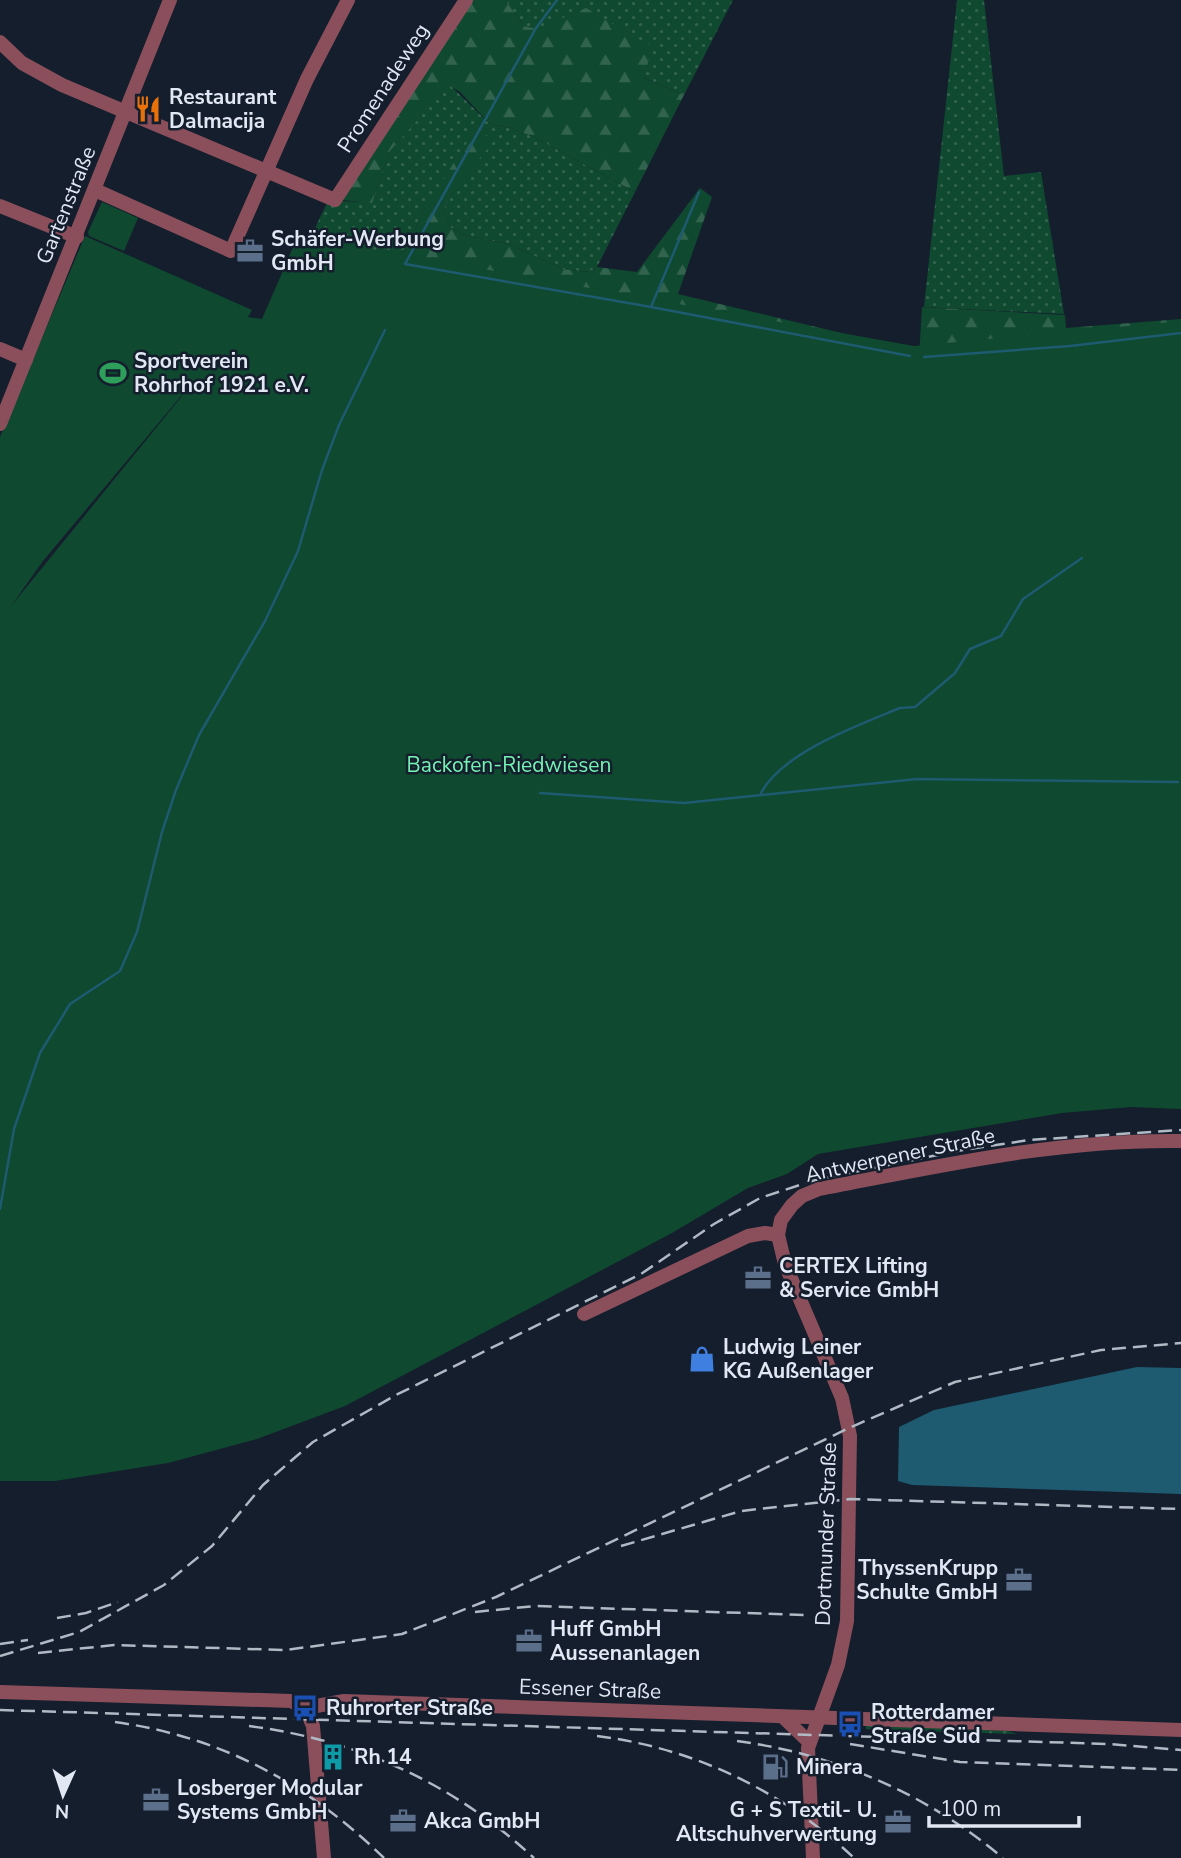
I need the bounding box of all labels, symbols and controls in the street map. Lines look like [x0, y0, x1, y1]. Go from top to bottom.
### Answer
street label: Promenadeweg [331, 18, 435, 158]
place label: Restaurant Dalmacija [169, 83, 277, 135]
restaurant icon: Restaurant Dalmacija [133, 94, 163, 124]
street label: Gartenstraße [30, 142, 102, 268]
place label: Schäfer-Werbung GmbH [271, 225, 444, 277]
office icon: Schäfer-Werbung GmbH [235, 236, 265, 266]
place label: Sportverein Rohrhof 1921 e.V. [134, 347, 309, 399]
sports icon: Sportverein Rohrhof 1921 e.V. [98, 358, 128, 388]
park label: Backofen-Riedwiesen [407, 751, 611, 779]
street label: Antwerpener Straße [803, 1121, 997, 1189]
place label: CERTEX Lifting & Service GmbH [779, 1252, 939, 1304]
office icon: CERTEX Lifting & Service GmbH [743, 1263, 773, 1293]
place label: Ludwig Leiner KG Außenlager [723, 1333, 874, 1385]
shop icon: Ludwig Leiner KG Außenlager [687, 1344, 717, 1374]
street label: Dortmunder Straße [809, 1442, 843, 1626]
place label: ThyssenKrupp Schulte GmbH [856, 1554, 998, 1606]
office icon: ThyssenKrupp Schulte GmbH [1004, 1565, 1034, 1595]
place label: Huff GmbH Aussenanlagen [550, 1615, 700, 1667]
office icon: Huff GmbH Aussenanlagen [514, 1626, 544, 1656]
street label: Essener Straße [518, 1673, 662, 1705]
bus stop icon: Ruhrorter Straße [290, 1693, 320, 1723]
place label: Ruhrorter Straße [326, 1694, 493, 1722]
place label: Rotterdamer Straße Süd [871, 1698, 995, 1750]
bus stop icon: Rotterdamer Straße Süd [835, 1709, 865, 1739]
building icon: Rh 14 [318, 1742, 348, 1772]
place label: Rh 14 [354, 1743, 412, 1771]
fuel station icon: Minera [760, 1752, 790, 1782]
place label: Minera [796, 1753, 863, 1781]
north arrow [28, 1760, 98, 1830]
place label: Losberger Modular Systems GmbH [177, 1774, 363, 1826]
scale bar [929, 1784, 1080, 1828]
office icon: Losberger Modular Systems GmbH [141, 1785, 171, 1815]
text: 100 m [940, 1795, 1001, 1823]
place label: G + S Textil- U. Altschuhverwertung [676, 1796, 877, 1848]
text: N [54, 1798, 70, 1824]
office icon: Akca GmbH [388, 1806, 418, 1836]
place label: Akca GmbH [424, 1807, 540, 1835]
office icon: G + S Textil- U. Altschuhverwertung [883, 1807, 913, 1837]

